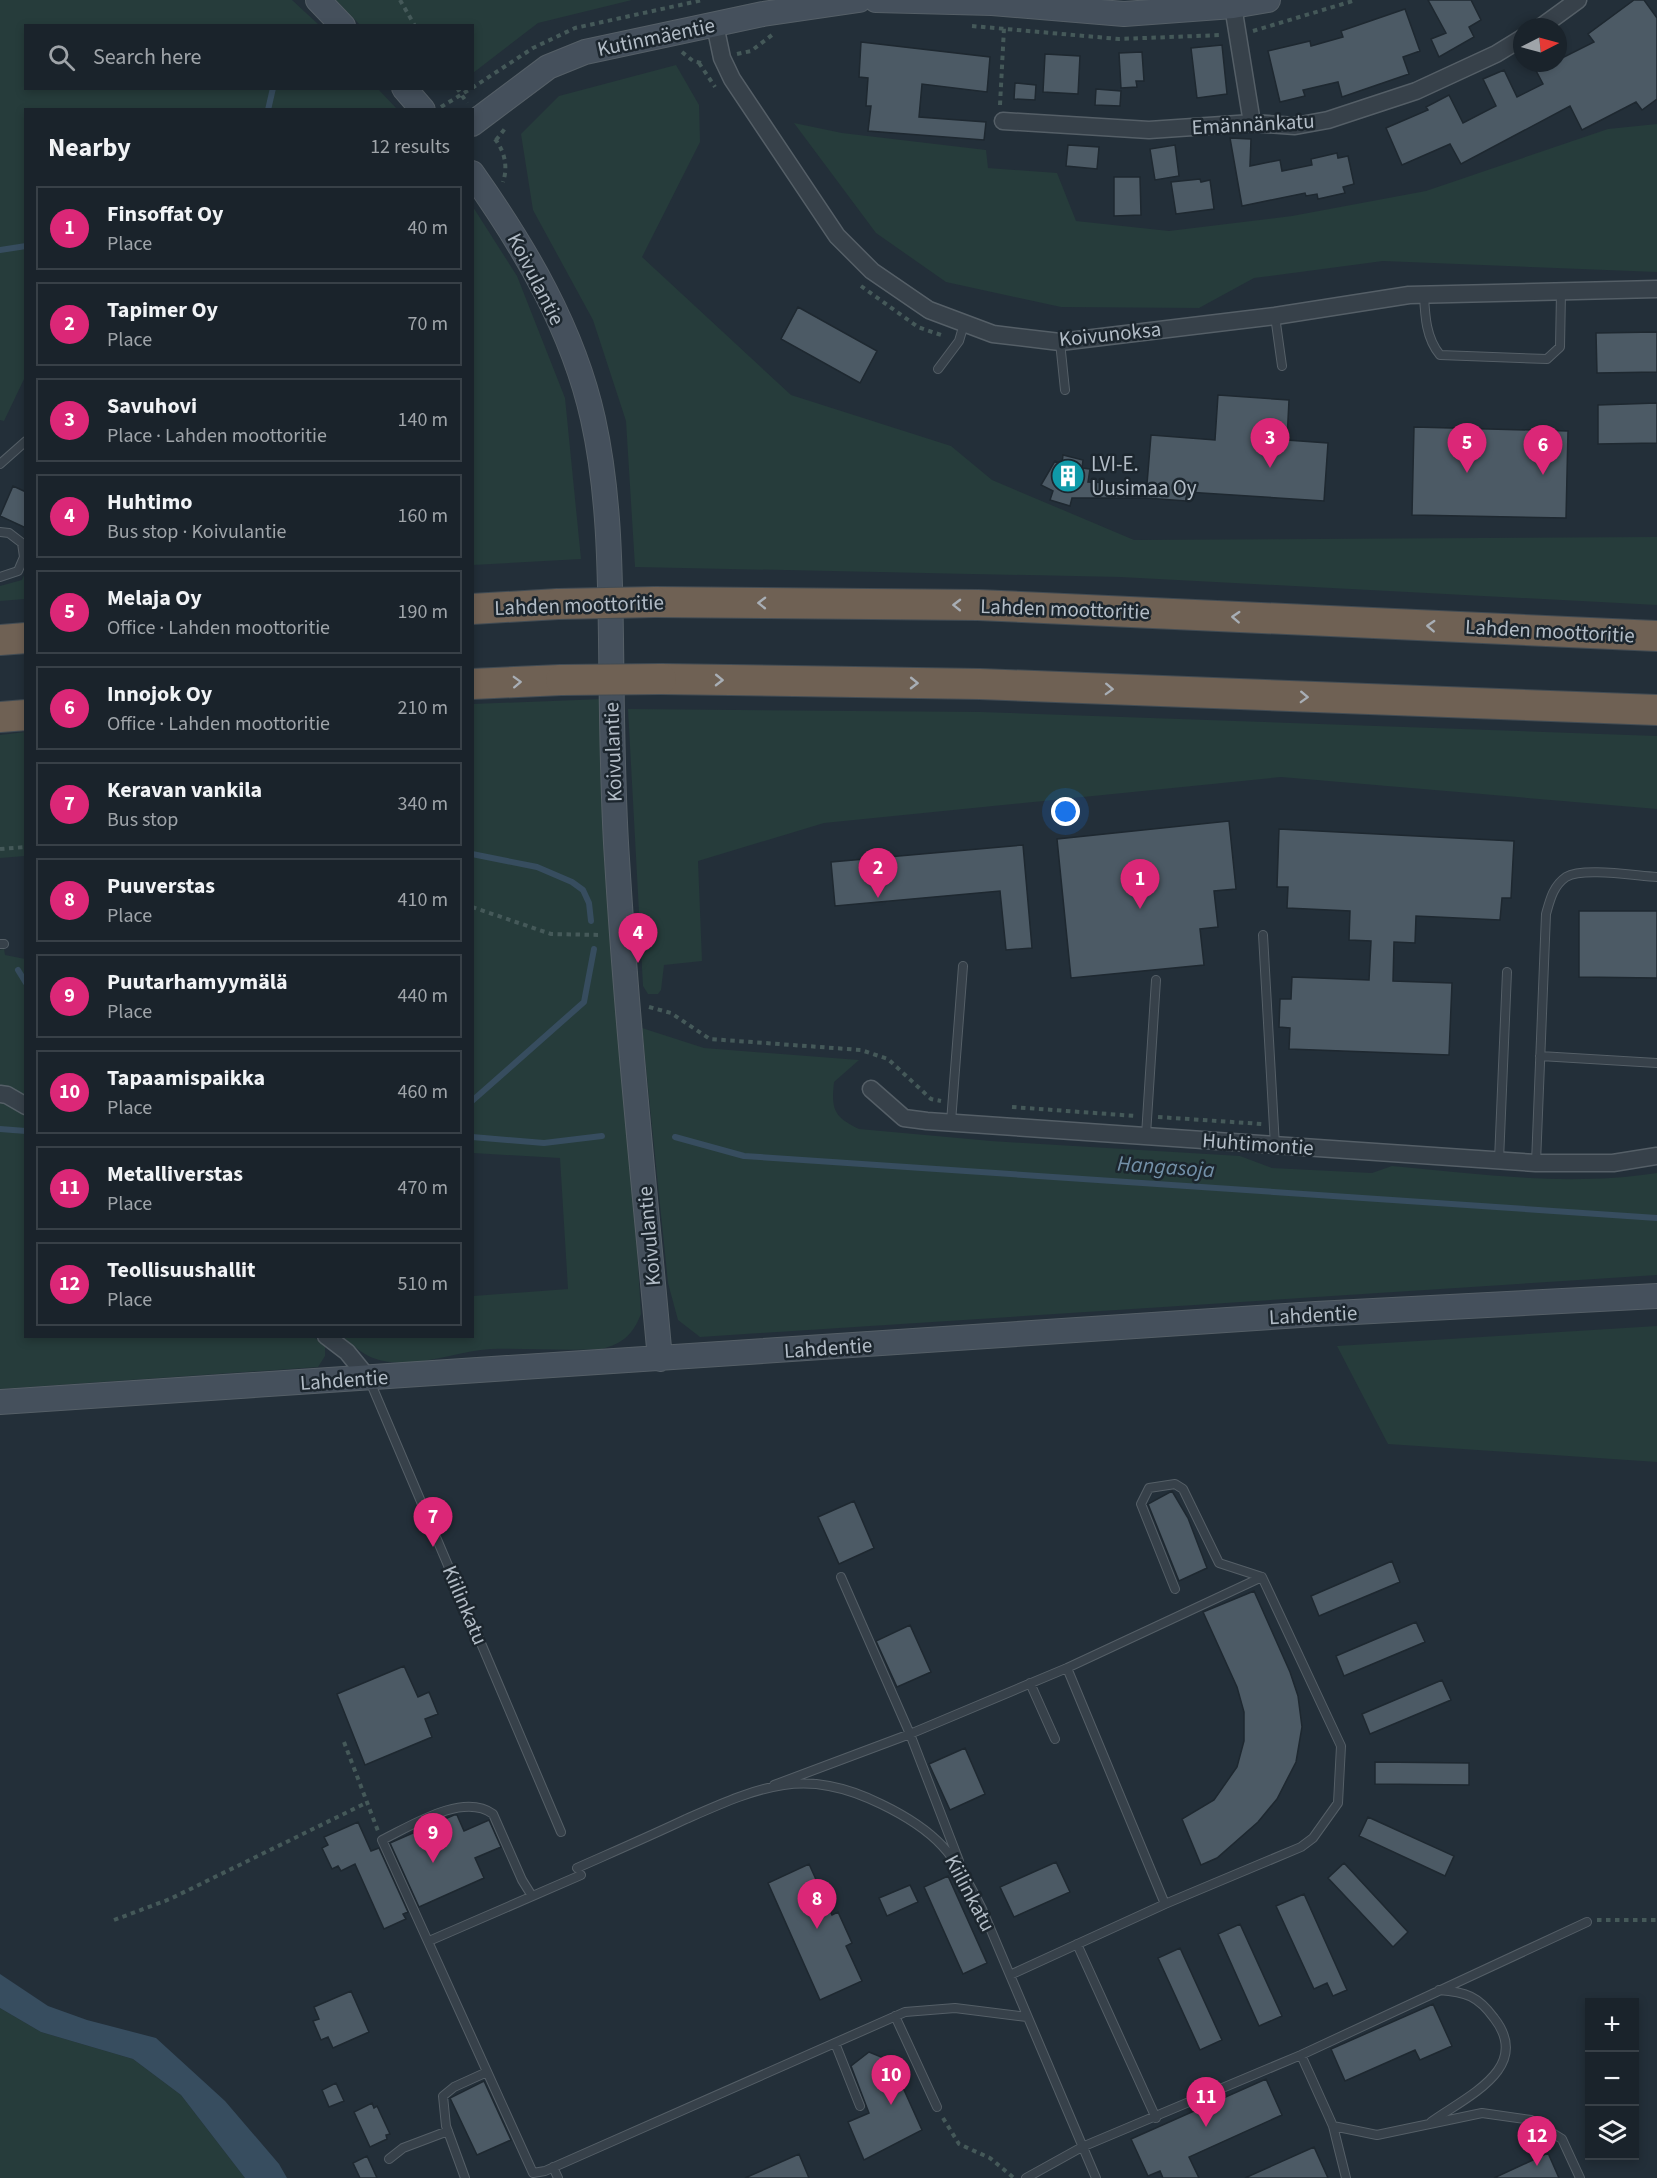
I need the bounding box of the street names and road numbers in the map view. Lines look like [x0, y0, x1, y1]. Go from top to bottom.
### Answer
street label: Kutinmäentie [594, 10, 718, 64]
street label: Emännänkatu [1191, 106, 1315, 142]
street label: Koivulantie [500, 228, 572, 330]
street label: Koivunoksa [1057, 314, 1163, 354]
street label: Lahden moottoritie [494, 587, 664, 623]
street label: Lahden moottoritie [980, 591, 1150, 627]
street label: Lahden moottoritie [1464, 612, 1636, 650]
street label: Koivulantie [596, 702, 630, 802]
street label: Huhtimontie [1201, 1125, 1315, 1163]
street label: Koivulantie [630, 1185, 668, 1287]
street label: Lahdentie [1268, 1298, 1358, 1332]
street label: Lahdentie [783, 1330, 873, 1366]
street label: Lahdentie [299, 1362, 389, 1398]
street label: Kiilinkatu [435, 1561, 495, 1649]
street label: Kiilinkatu [937, 1849, 1003, 1937]

